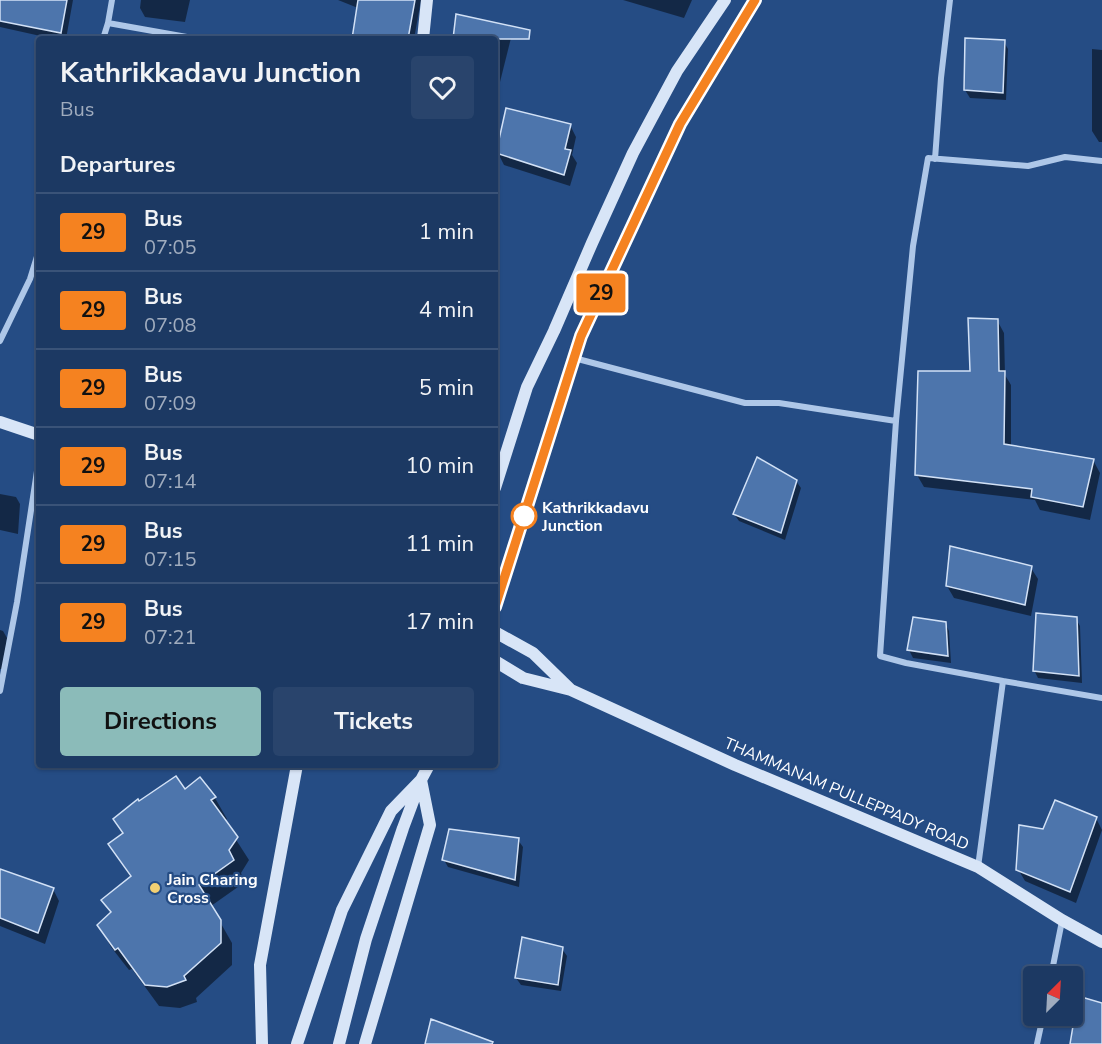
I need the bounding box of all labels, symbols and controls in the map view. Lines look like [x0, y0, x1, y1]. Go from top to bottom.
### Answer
text: Kathrikkadavu Junction [60, 54, 361, 92]
button: heart [411, 56, 474, 119]
text: Bus [60, 96, 94, 123]
text: Departures [60, 150, 175, 180]
text: Bus [144, 204, 183, 234]
text: 1 min [419, 217, 474, 247]
text: 29 [80, 218, 106, 246]
text: 07:05 [144, 234, 197, 261]
line badge: 29 [574, 274, 628, 312]
text: 29 [588, 279, 614, 307]
text: Bus [144, 282, 183, 312]
text: 4 min [419, 295, 474, 325]
text: 29 [80, 296, 106, 324]
text: 07:08 [144, 312, 197, 339]
text: Bus [144, 360, 183, 390]
text: 5 min [419, 373, 474, 403]
text: 29 [80, 374, 106, 402]
text: 07:09 [144, 390, 197, 417]
text: Bus [144, 438, 183, 468]
text: 10 min [406, 451, 474, 481]
text: 29 [80, 452, 106, 480]
text: 07:14 [144, 468, 197, 495]
place label: Kathrikkadavu Junction [541, 497, 649, 537]
marker: Kathrikkadavu Junction [511, 503, 537, 529]
text: Bus [144, 516, 183, 546]
text: 11 min [406, 529, 474, 559]
text: 29 [80, 530, 106, 558]
text: 07:15 [144, 546, 197, 573]
text: Bus [144, 594, 183, 624]
text: 17 min [406, 607, 474, 637]
text: 29 [80, 608, 106, 636]
text: 07:21 [144, 624, 197, 651]
button: Directions [60, 687, 261, 756]
button: Tickets [273, 687, 474, 756]
street label: THAMMANAM PULLEPPADY ROAD [721, 732, 972, 856]
place label: Jain Charing Cross [166, 869, 258, 909]
marker: Jain Charing Cross [148, 881, 162, 895]
north arrow [1023, 966, 1083, 1026]
map controls [1023, 966, 1083, 1026]

